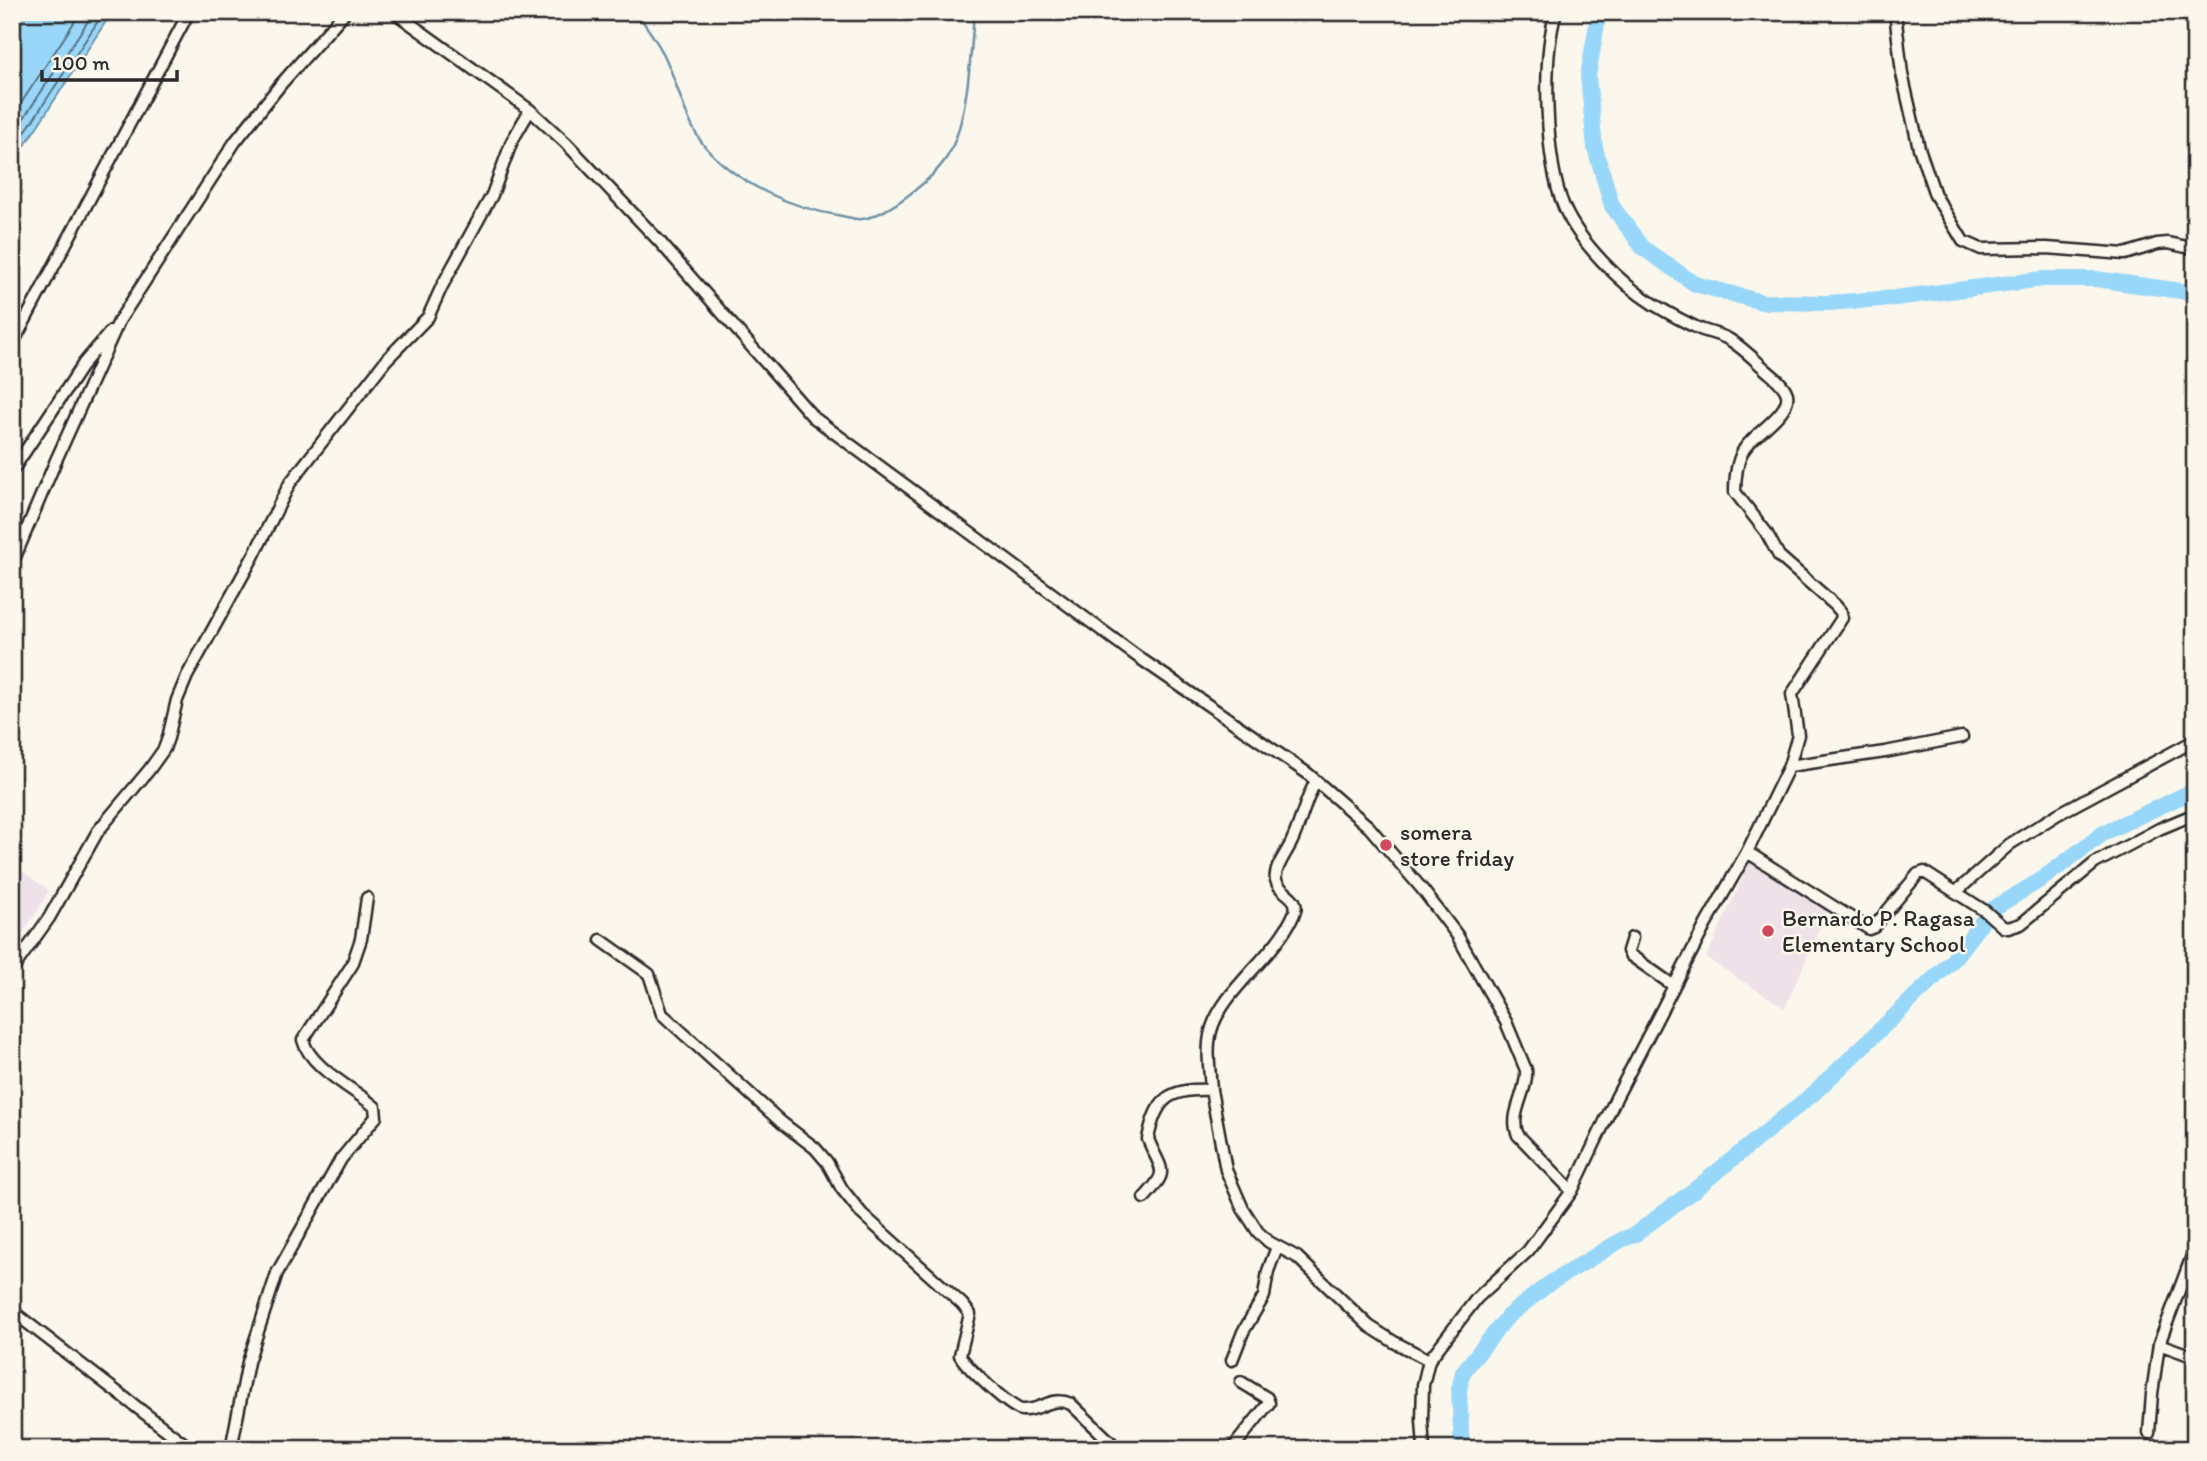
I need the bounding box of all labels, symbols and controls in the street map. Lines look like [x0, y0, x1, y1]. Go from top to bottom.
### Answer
scale bar [42, 38, 177, 82]
text: 100 m [52, 50, 110, 75]
place label: somera store friday [1400, 818, 1514, 872]
marker: somera store friday [1378, 837, 1394, 853]
place label: Bernardo P. Ragasa Elementary School [1782, 904, 1975, 958]
marker: Bernardo P. Ragasa Elementary School [1760, 923, 1776, 939]

